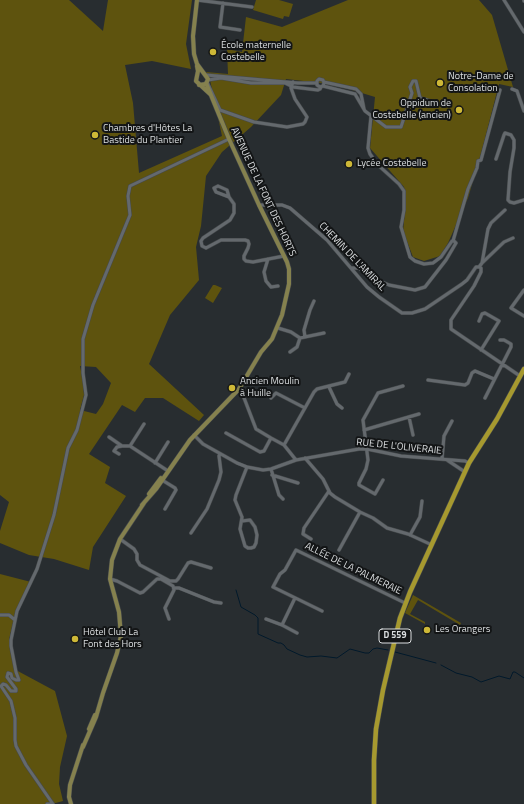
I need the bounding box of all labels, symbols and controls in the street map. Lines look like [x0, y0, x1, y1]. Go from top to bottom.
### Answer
place label: École maternelle Costebelle [221, 40, 291, 64]
marker: École maternelle Costebelle [208, 47, 218, 57]
place label: Notre-Dame de Consolation [448, 71, 514, 94]
marker: Notre-Dame de Consolation [435, 78, 445, 88]
place label: Oppidum de Costebelle (ancien) [372, 98, 451, 122]
marker: Oppidum de Costebelle (ancien) [454, 105, 464, 115]
place label: Chambres d'Hôtes La Bastide du Plantier [103, 123, 192, 146]
street label: AVENUE DE LA FONT DES HORTS [228, 126, 298, 258]
marker: Chambres d'Hôtes La Bastide du Plantier [90, 130, 100, 140]
place label: Lycée Costebelle [357, 158, 426, 170]
marker: Lycée Costebelle [344, 159, 354, 169]
street label: CHEMIN DE L'AMIRAL [316, 220, 388, 294]
place label: Ancien Moulin à Huille [240, 376, 299, 400]
marker: Ancien Moulin à Huille [227, 383, 237, 393]
street label: RUE DE L'OLIVERAIE [356, 437, 442, 457]
street label: ALLÉE DE LA PALMERAIE [303, 540, 403, 598]
place label: Les Orangers [435, 624, 490, 636]
marker: Les Orangers [422, 625, 432, 635]
place label: Hôtel Club La Font des Hors [83, 627, 142, 650]
road number: D 559 [379, 629, 411, 643]
marker: Hôtel Club La Font des Hors [70, 634, 80, 644]

